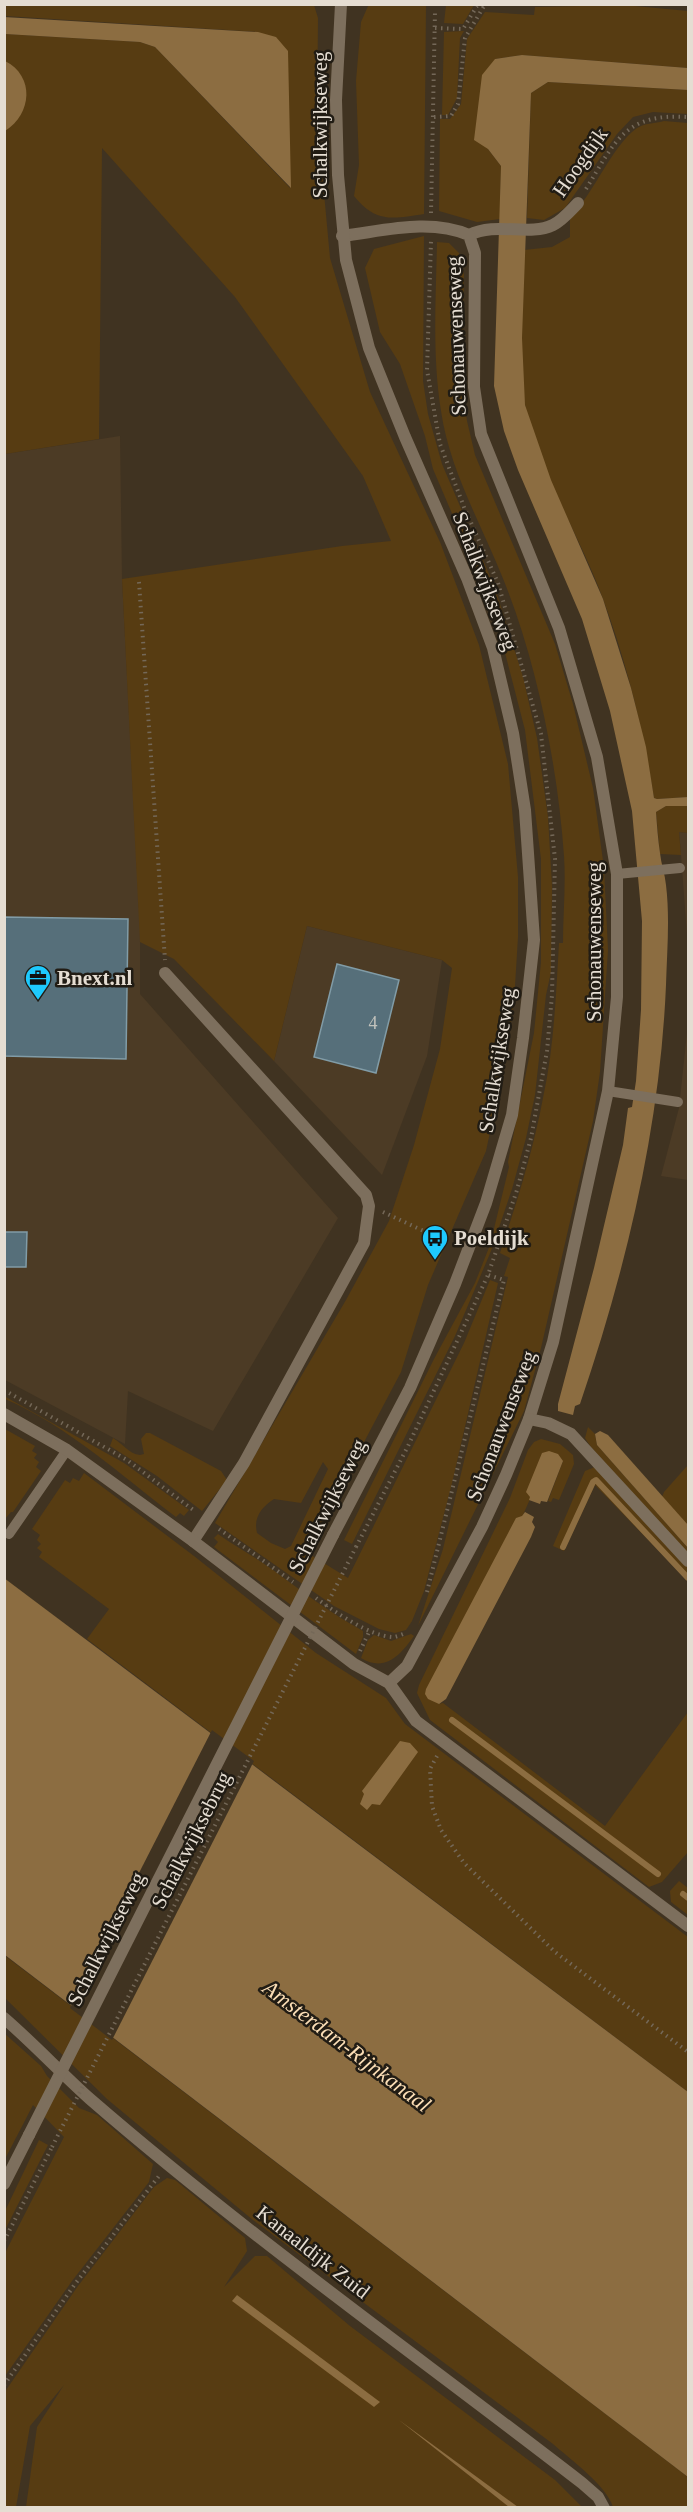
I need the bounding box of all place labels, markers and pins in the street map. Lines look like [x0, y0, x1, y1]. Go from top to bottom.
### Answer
office icon: Bnext.nl [23, 963, 53, 1001]
place label: Bnext.nl [57, 966, 132, 990]
bus stop icon: Poeldijk [420, 1223, 450, 1261]
place label: Poeldijk [454, 1226, 529, 1250]

